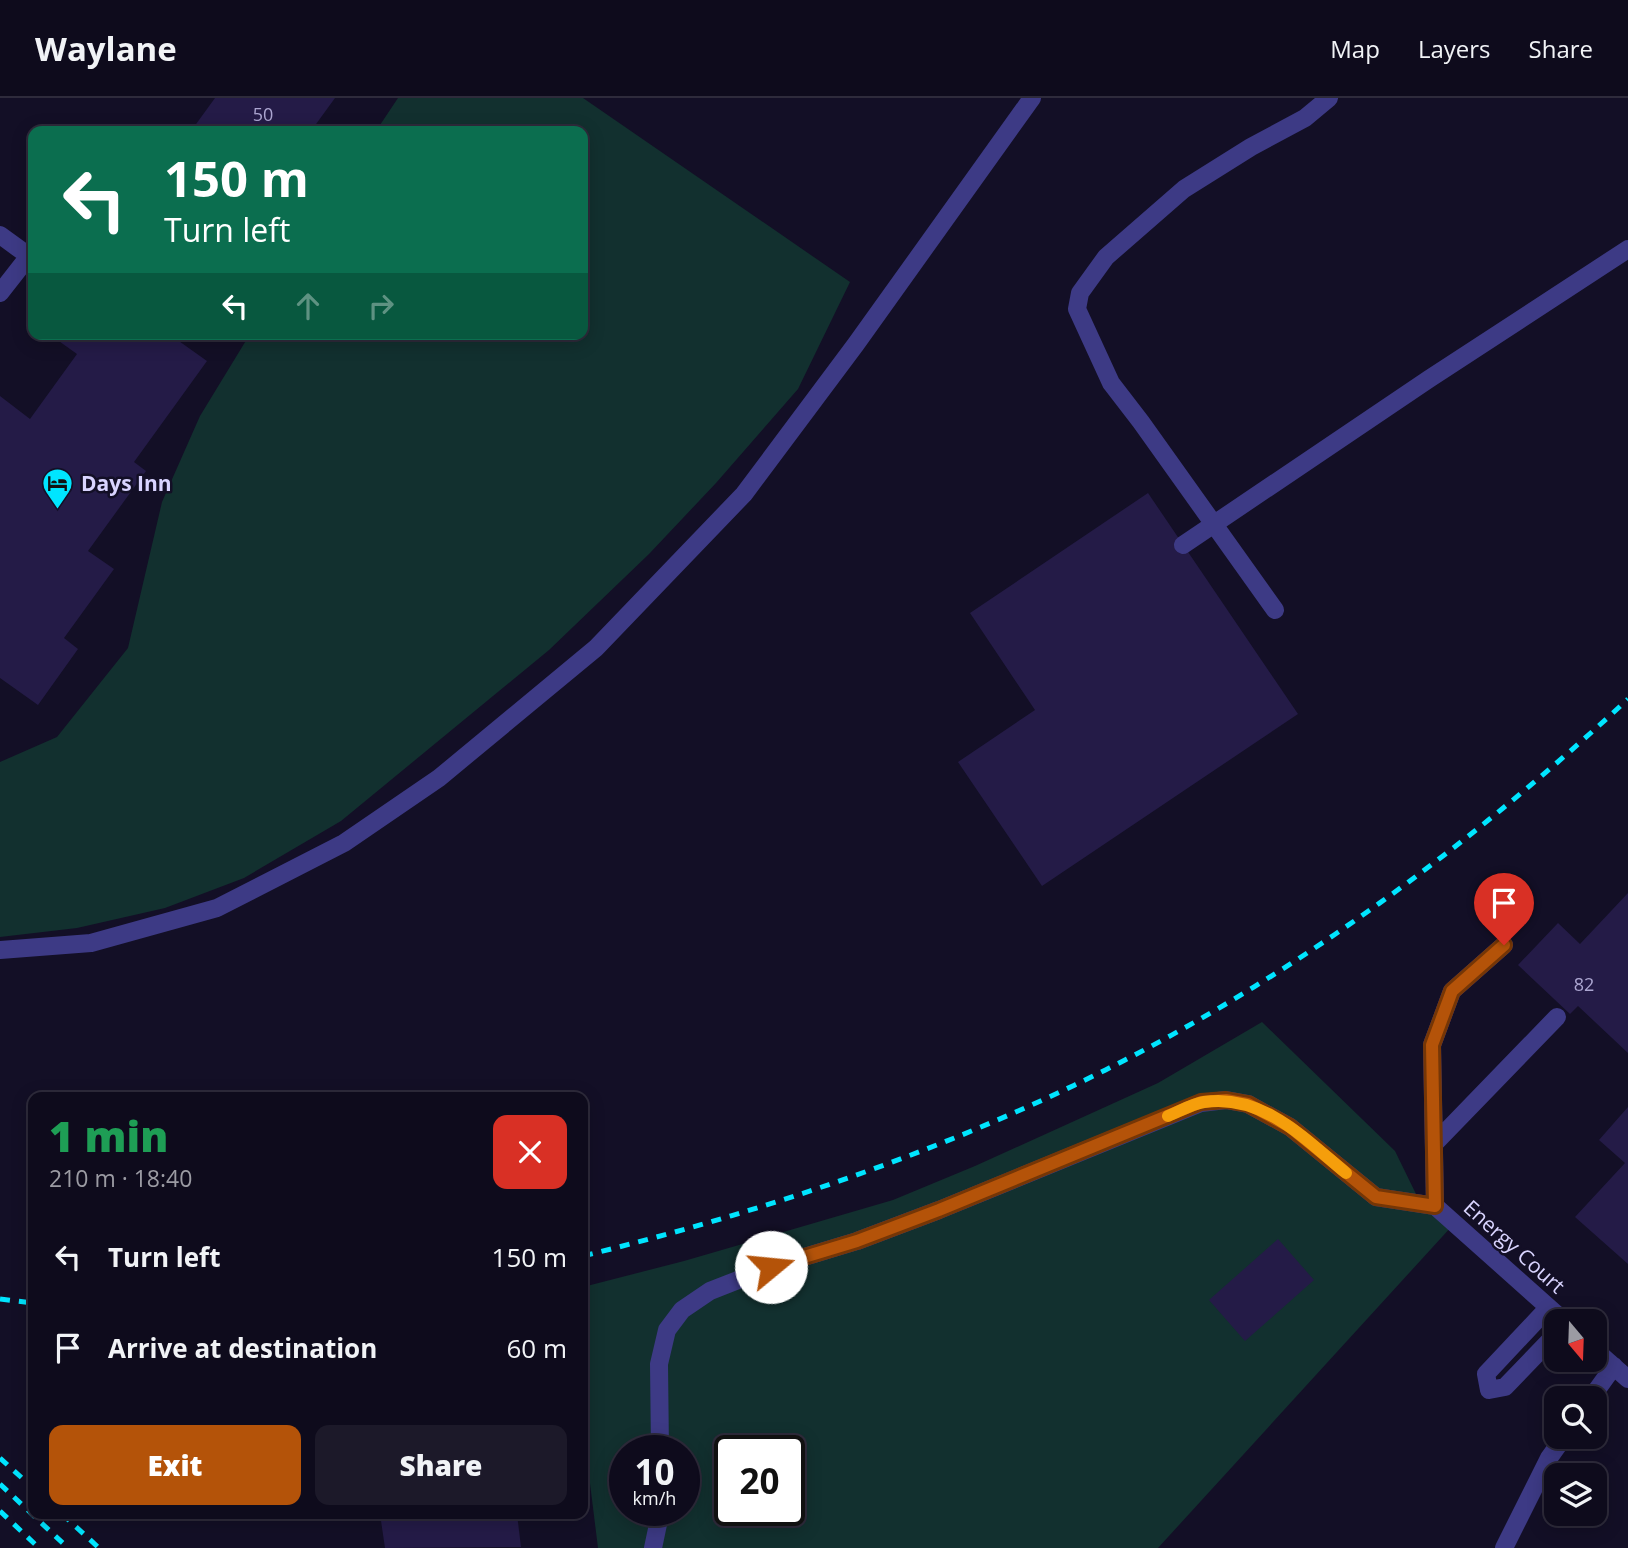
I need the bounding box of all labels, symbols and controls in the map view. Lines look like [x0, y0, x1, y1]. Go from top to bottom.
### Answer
text: Waylane [35, 26, 177, 71]
text: Map [1330, 32, 1380, 65]
text: Layers [1418, 32, 1491, 65]
text: Share [1529, 32, 1593, 65]
house number: 50 [253, 102, 273, 126]
text: 150 m [164, 145, 309, 211]
icon: left [49, 154, 140, 245]
text: Turn left [164, 208, 290, 251]
icon: left [216, 287, 254, 325]
icon: ahead [289, 287, 327, 325]
icon: right [362, 287, 400, 325]
hotel icon: Days Inn [41, 467, 75, 511]
place label: Days Inn [81, 469, 172, 497]
pin [1474, 873, 1534, 945]
icon: arrive [1485, 884, 1523, 922]
house number: 82 [1574, 972, 1594, 996]
text: 1 min [49, 1107, 168, 1164]
button: close [493, 1115, 567, 1189]
text: 210 m · 18:40 [49, 1162, 192, 1194]
street label: Energy Court [1458, 1193, 1571, 1299]
position arrow [734, 1230, 808, 1304]
icon: left [49, 1238, 87, 1276]
text: Turn left [108, 1239, 220, 1275]
text: 150 m [492, 1239, 567, 1275]
north arrow [1544, 1309, 1606, 1372]
map controls [1544, 1309, 1607, 1526]
icon: arrive [49, 1329, 87, 1367]
text: Arrive at destination [108, 1330, 377, 1366]
text: 60 m [506, 1330, 567, 1366]
button: search [1544, 1386, 1607, 1449]
button: Exit [49, 1425, 301, 1505]
button: Share [315, 1425, 567, 1505]
speed limit sign: 20 [714, 1435, 805, 1526]
text: 10 [634, 1448, 675, 1495]
button: layers [1544, 1463, 1607, 1526]
text: km/h [633, 1486, 676, 1510]

